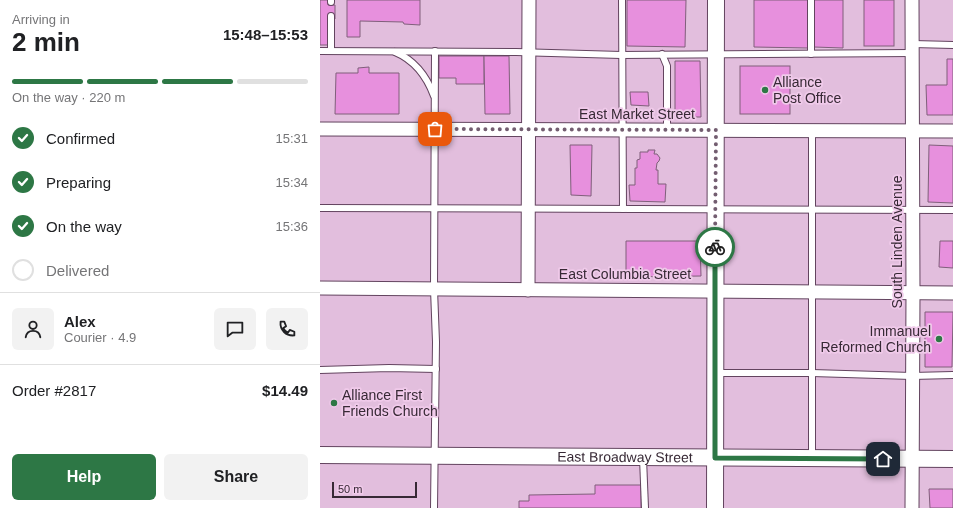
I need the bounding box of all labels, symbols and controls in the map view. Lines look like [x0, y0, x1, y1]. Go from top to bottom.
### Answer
text: Arriving in [12, 12, 70, 27]
text: 15:48–15:53 [223, 26, 308, 43]
text: 2 min [12, 27, 80, 57]
place label: Alliance Post Office [773, 74, 841, 106]
marker: Alliance Post Office [760, 85, 770, 95]
text: On the way · 220 m [12, 90, 125, 105]
street label: East Market Street [579, 106, 695, 122]
pin [418, 112, 452, 146]
icon: bag [424, 118, 446, 140]
icon: check [12, 127, 34, 149]
text: Confirmed [46, 130, 115, 147]
text: 15:31 [275, 131, 308, 146]
icon: check [12, 171, 34, 193]
text: Preparing [46, 174, 111, 191]
text: 15:34 [275, 175, 308, 190]
street label: South Linden Avenue [889, 175, 905, 308]
icon: check [12, 215, 34, 237]
text: On the way [46, 218, 122, 235]
text: 15:36 [275, 219, 308, 234]
courier [695, 227, 735, 267]
icon: bike [704, 236, 726, 258]
text: Delivered [46, 262, 109, 279]
street label: East Columbia Street [559, 266, 691, 282]
button: person [12, 308, 54, 350]
button: chat [214, 308, 256, 350]
button: phone [266, 308, 308, 350]
text: Alex [64, 313, 96, 330]
place label: Immanuel Reformed Church [821, 323, 931, 355]
text: Courier · 4.9 [64, 330, 136, 345]
marker: Immanuel Reformed Church [934, 334, 944, 344]
text: Order #2817 [12, 382, 96, 399]
text: $14.49 [262, 382, 308, 399]
place label: Alliance First Friends Church [342, 387, 438, 419]
marker: Alliance First Friends Church [329, 398, 339, 408]
pin [866, 442, 900, 476]
street label: East Broadway Street [557, 448, 693, 465]
icon: home [872, 448, 894, 470]
button: Help [12, 454, 156, 500]
button: Share [164, 454, 308, 500]
scale bar [332, 480, 417, 499]
text: 50 m [338, 483, 362, 495]

